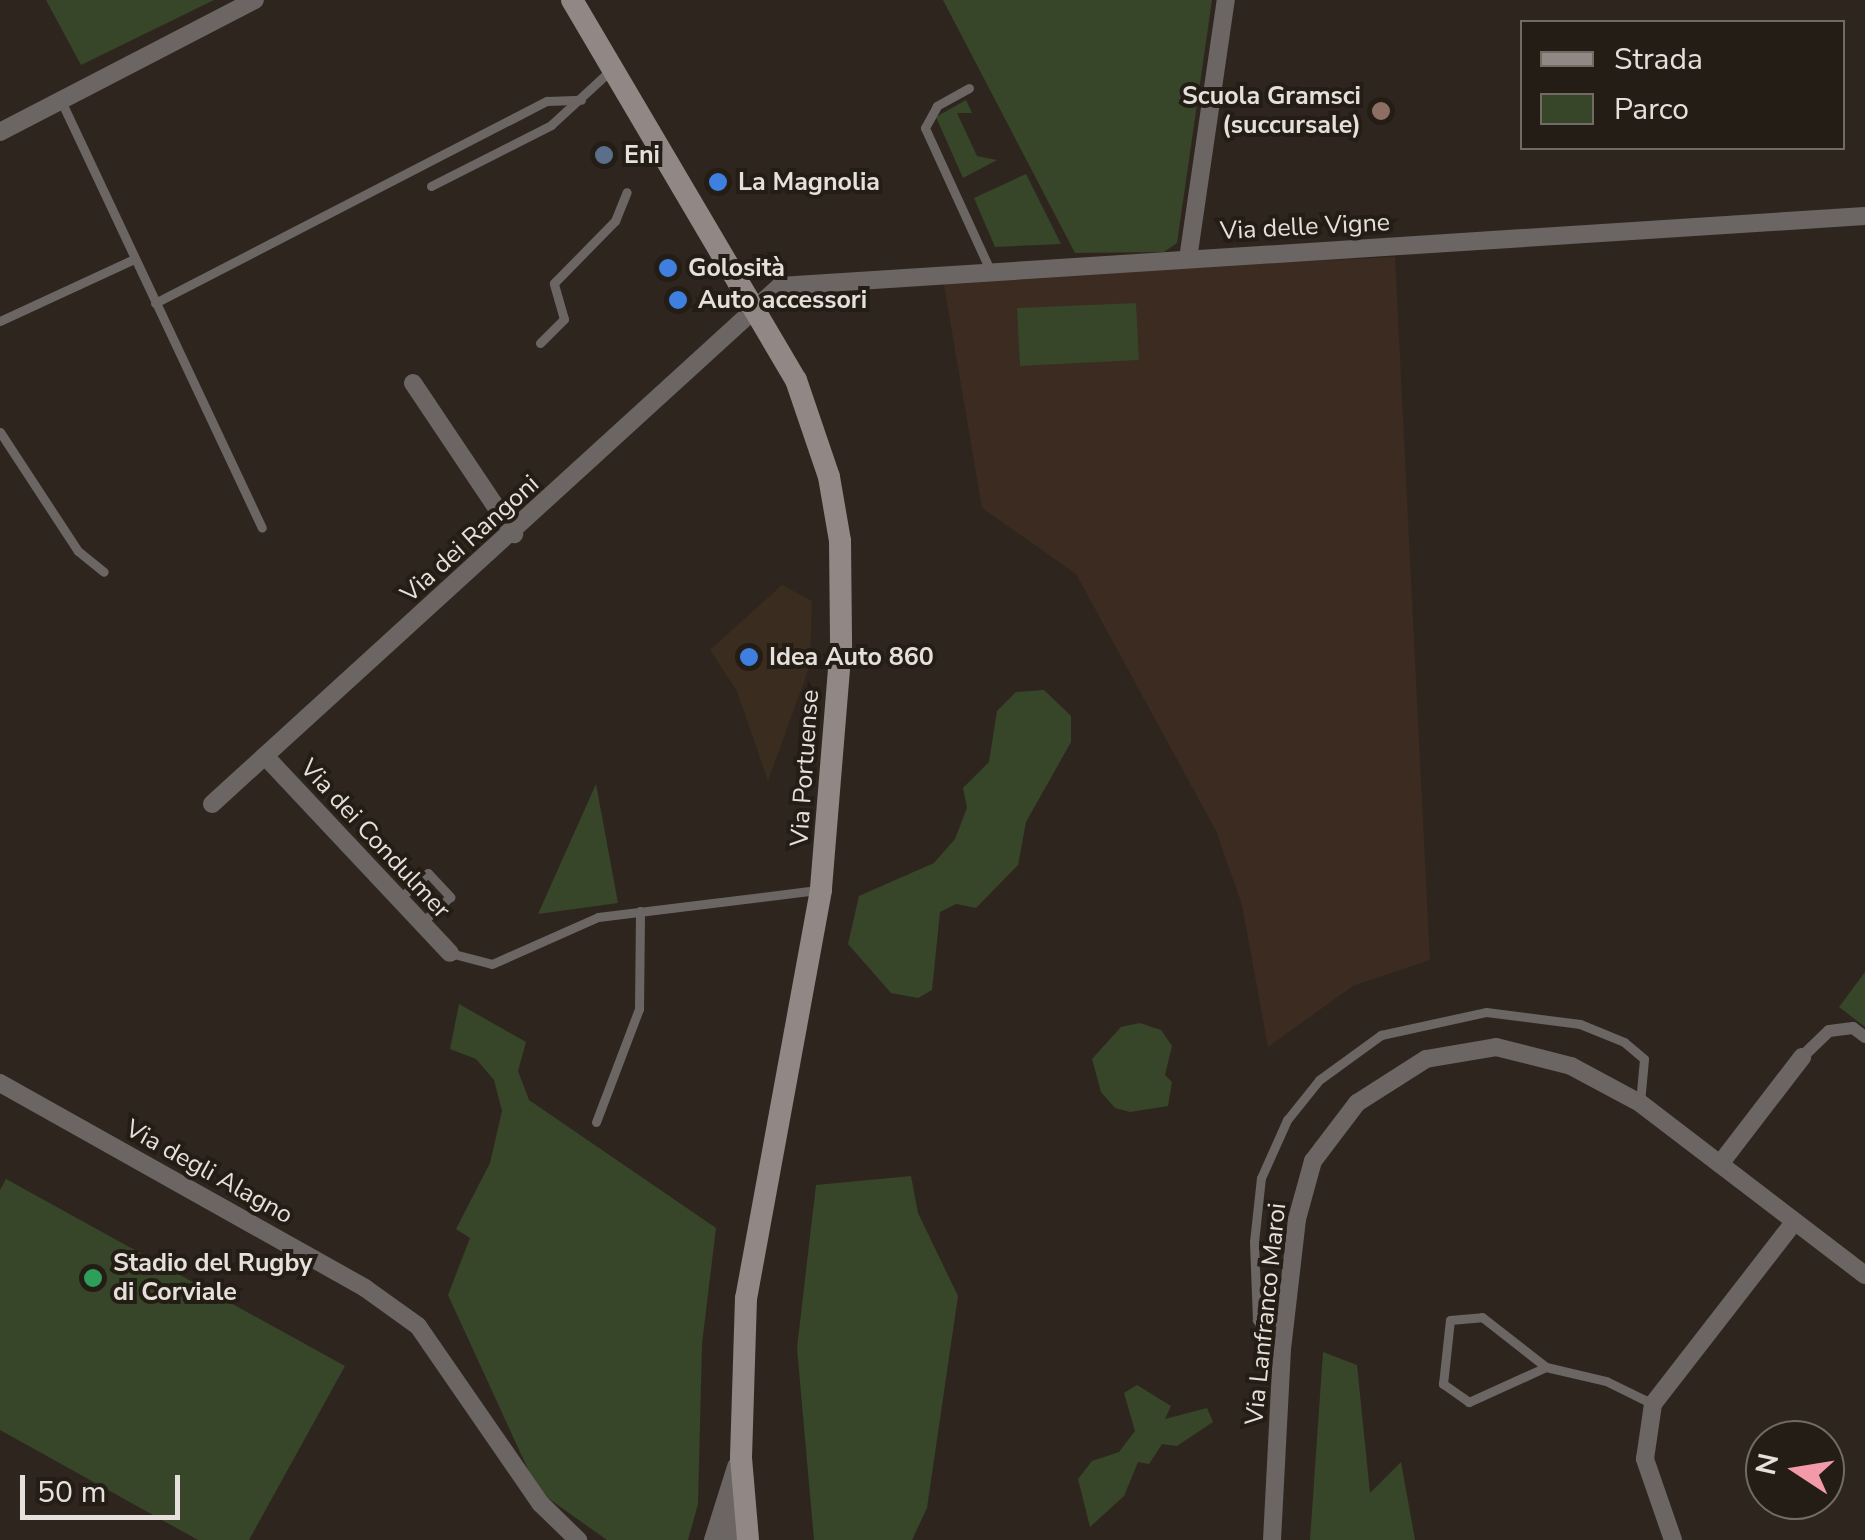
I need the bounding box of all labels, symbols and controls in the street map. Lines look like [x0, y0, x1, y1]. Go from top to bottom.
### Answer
legend [1520, 20, 1845, 150]
text: Strada [1614, 39, 1703, 80]
place label: Scuola Gramsci (succursale) [1182, 82, 1361, 141]
text: Parco [1614, 89, 1689, 130]
marker: Scuola Gramsci (succursale) [1370, 100, 1392, 122]
place label: Eni [624, 140, 660, 170]
marker: Eni [593, 144, 615, 166]
place label: La Magnolia [738, 167, 880, 197]
marker: La Magnolia [707, 171, 729, 193]
street label: Via delle Vigne [1219, 208, 1391, 246]
place label: Golosità [688, 253, 785, 283]
marker: Golosità [657, 257, 679, 279]
place label: Auto accessori [698, 285, 867, 315]
marker: Auto accessori [667, 289, 689, 311]
street label: Via dei Rangoni [395, 469, 545, 609]
place label: Idea Auto 860 [769, 642, 934, 672]
marker: Idea Auto 860 [738, 646, 760, 668]
street label: Via Portuense [785, 689, 825, 847]
street label: Via dei Condulmer [294, 753, 456, 925]
street label: Via degli Alagno [120, 1114, 298, 1230]
street label: Via Lanfranco Maroi [1239, 1201, 1293, 1427]
place label: Stadio del Rugby di Corviale [113, 1249, 312, 1308]
marker: Stadio del Rugby di Corviale [82, 1267, 104, 1289]
north arrow [1745, 1420, 1845, 1520]
text: N [1747, 1450, 1788, 1478]
scale bar [25, 1455, 185, 1517]
text: 50 m [37, 1472, 106, 1513]

